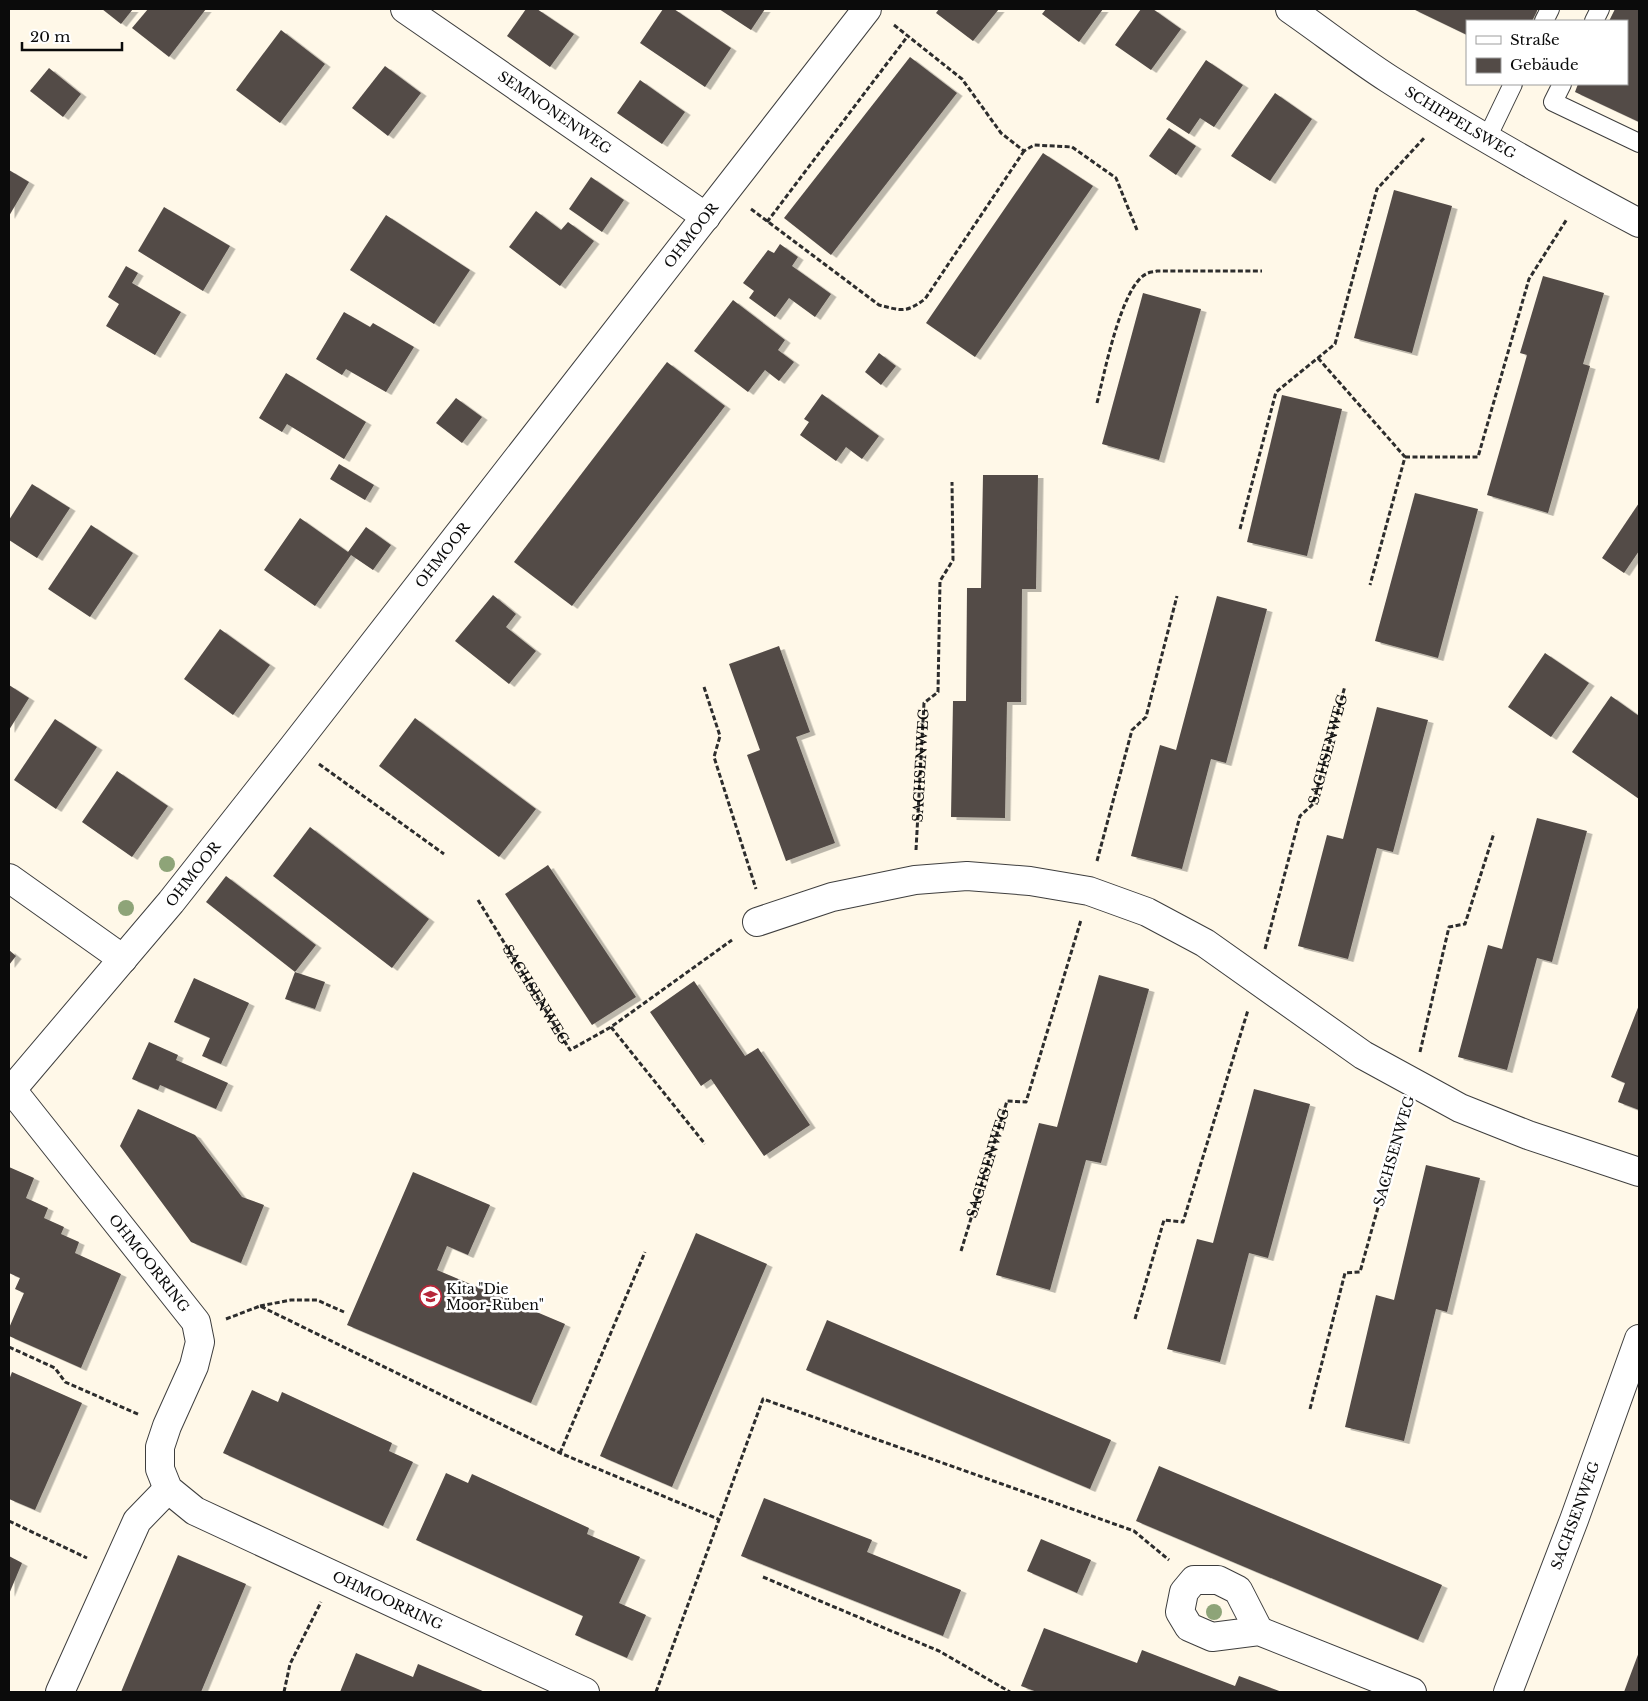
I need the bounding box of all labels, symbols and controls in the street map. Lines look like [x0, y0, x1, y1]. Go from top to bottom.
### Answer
scale bar [22, 20, 122, 52]
legend [1466, 20, 1628, 85]
text: 20 m [30, 27, 70, 46]
text: Straße [1510, 30, 1560, 49]
text: Gebäude [1510, 55, 1579, 74]
street label: SEMNONENWEG [494, 67, 615, 158]
street label: SCHIPPELSWEG [1402, 82, 1519, 163]
street label: OHMOOR [660, 198, 723, 272]
street label: OHMOOR [411, 518, 474, 592]
street label: SACHSENWEG [1304, 692, 1351, 807]
street label: SACHSENWEG [909, 708, 933, 823]
street label: OHMOOR [162, 837, 225, 910]
street label: SACHSENWEG [499, 941, 574, 1048]
street label: SACHSENWEG [1370, 1094, 1418, 1208]
street label: SACHSENWEG [963, 1106, 1013, 1220]
street label: OHMOORRING [105, 1211, 194, 1316]
place label: Kita "Die Moor-Rüben" [446, 1280, 544, 1314]
school or university icon: Kita "Die Moor-Rüben" [418, 1285, 442, 1309]
street label: SACHSENWEG [1547, 1459, 1603, 1572]
street label: OHMOORRING [330, 1567, 446, 1634]

